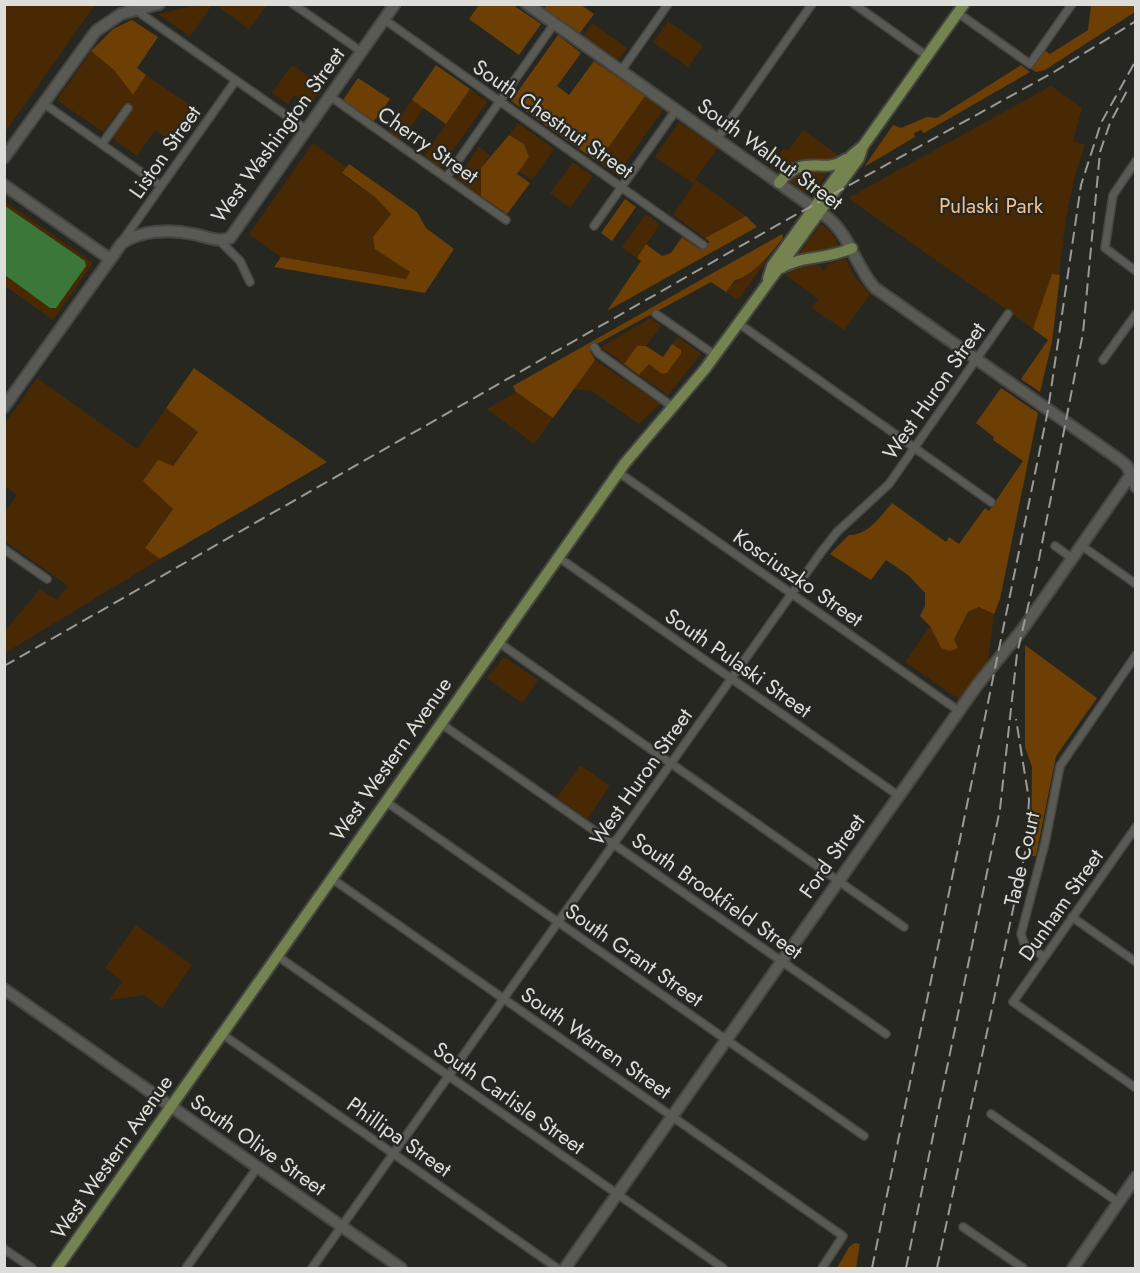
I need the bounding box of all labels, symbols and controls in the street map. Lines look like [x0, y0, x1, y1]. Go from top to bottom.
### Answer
street label: West Washington Street [204, 41, 352, 229]
street label: South Chestnut Street [467, 52, 639, 186]
street label: South Walnut Street [691, 91, 849, 217]
street label: Liston Street [122, 99, 208, 205]
street label: Cherry Street [372, 99, 484, 191]
park label: Pulaski Park [939, 191, 1044, 221]
street label: West Huron Street [875, 316, 993, 466]
street label: Kosciuszko Street [727, 522, 869, 634]
street label: South Pulaski Street [659, 601, 817, 725]
street label: West Western Avenue [323, 671, 459, 847]
street label: West Huron Street [582, 702, 700, 852]
street label: Ford Street [792, 808, 872, 904]
street label: Tade Court [997, 809, 1047, 909]
street label: South Brookfield Street [625, 826, 809, 966]
street label: Dunham Street [1011, 843, 1111, 967]
street label: South Grant Street [559, 896, 709, 1014]
street label: South Warren Street [515, 980, 677, 1106]
street label: South Carlisle Street [427, 1034, 591, 1162]
street label: West Western Avenue [44, 1069, 180, 1245]
street label: South Olive Street [184, 1087, 332, 1203]
street label: Phillipa Street [341, 1090, 457, 1184]

